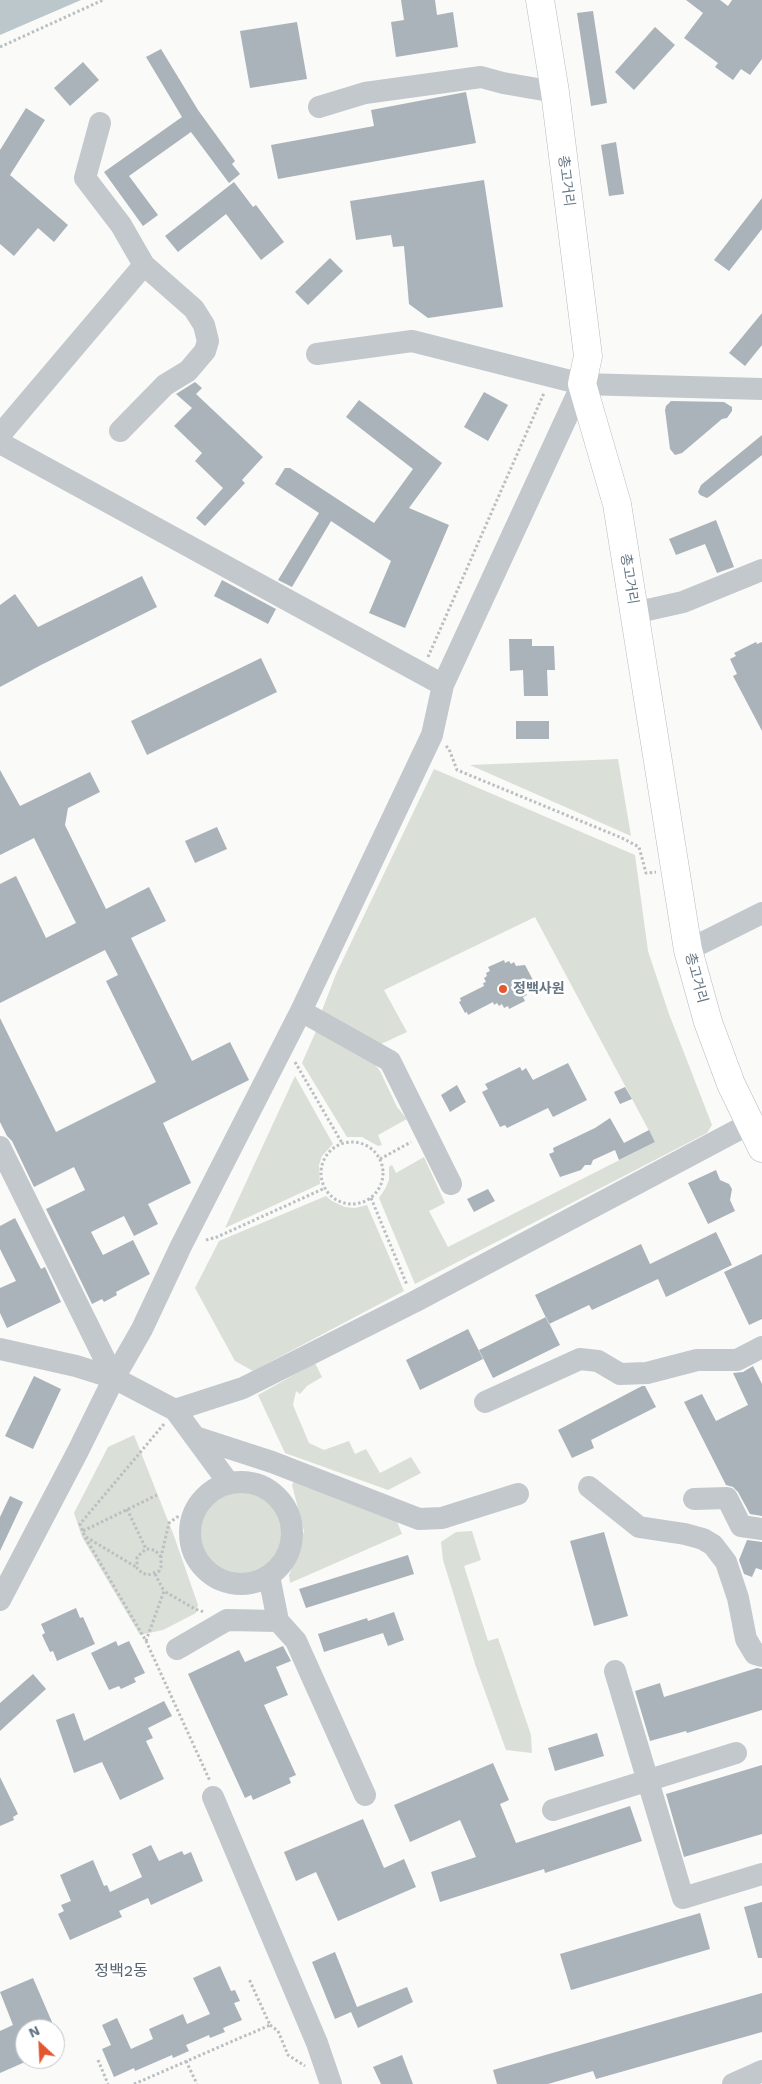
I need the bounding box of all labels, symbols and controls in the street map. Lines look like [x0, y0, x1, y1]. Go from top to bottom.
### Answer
street label: 총고거리 [555, 154, 577, 208]
street label: 총고거리 [617, 552, 641, 606]
street label: 총고거리 [681, 951, 711, 1005]
place label: 정백사원 [513, 981, 565, 997]
marker: 정백사원 [497, 983, 509, 995]
district label: 정백2동 [94, 1961, 148, 1981]
north arrow [15, 2019, 65, 2069]
text: N [26, 2022, 42, 2041]

